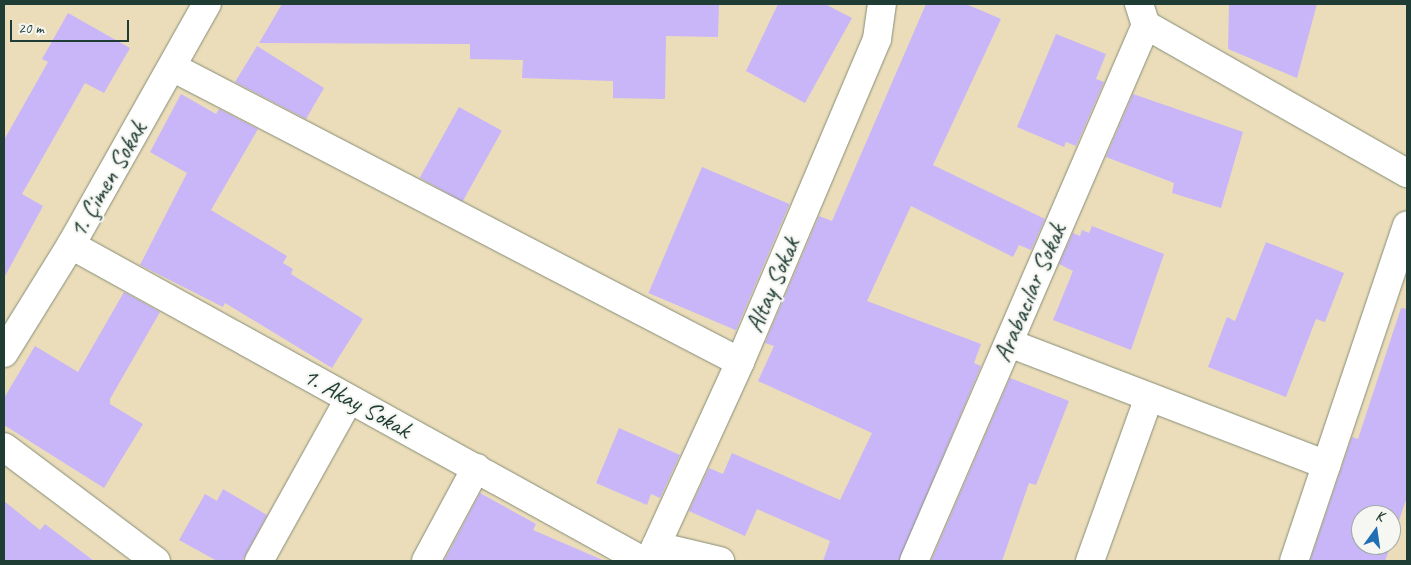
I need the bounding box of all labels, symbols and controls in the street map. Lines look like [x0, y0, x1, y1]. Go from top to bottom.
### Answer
scale bar [12, 10, 131, 42]
text: 20 m [18, 19, 44, 38]
street label: 1. Çimen Sokak [63, 117, 153, 243]
street label: Arabacılar Sokak [988, 220, 1072, 366]
street label: Altay Sokak [740, 233, 806, 337]
street label: 1. Akay Sokak [298, 361, 416, 445]
north arrow [1351, 505, 1401, 555]
text: K [1374, 507, 1385, 525]

